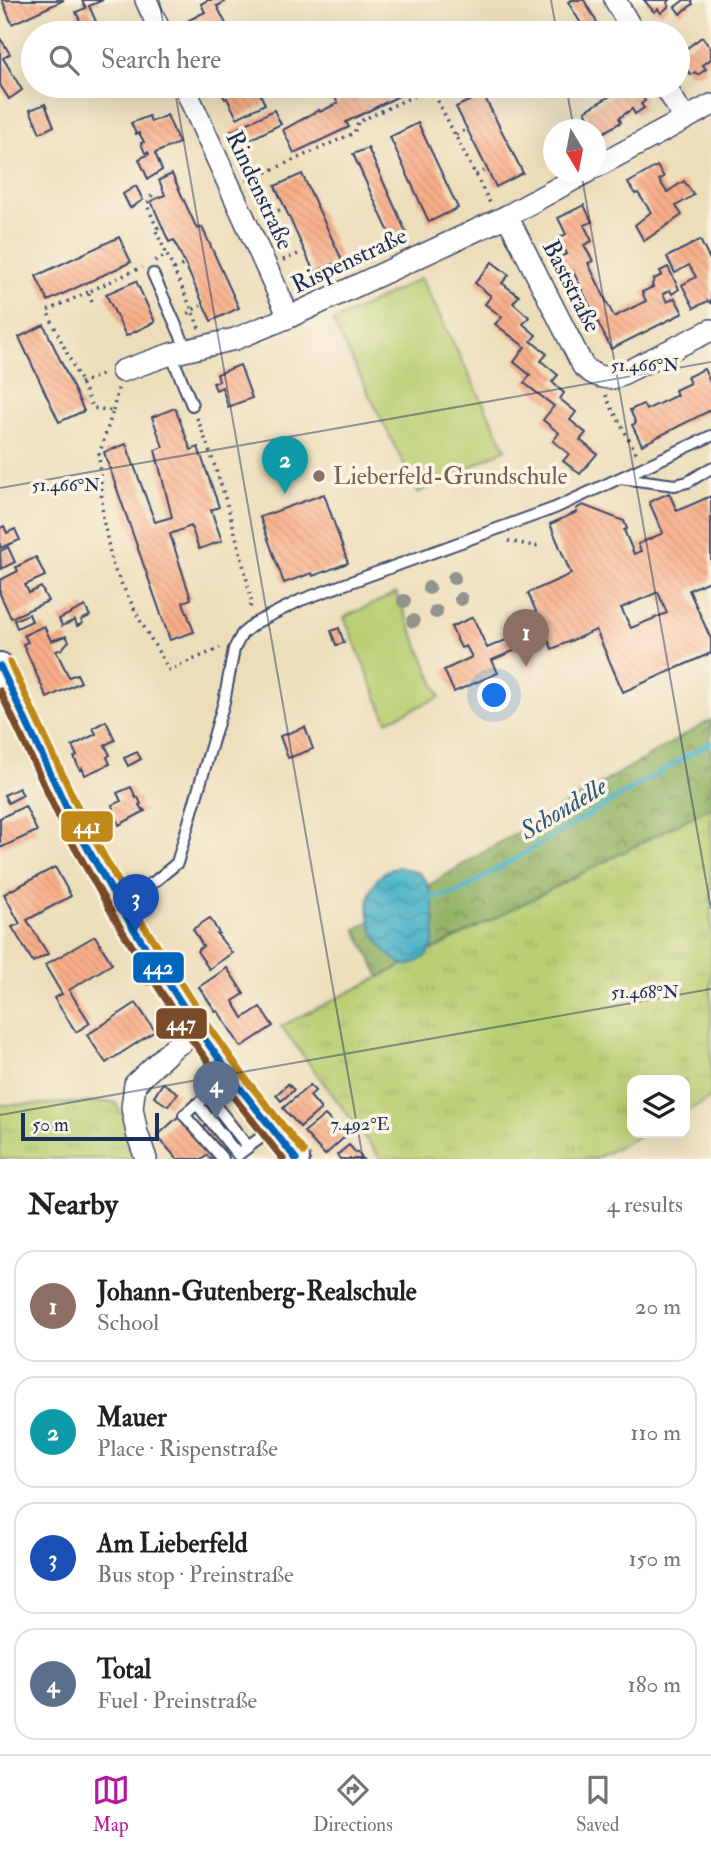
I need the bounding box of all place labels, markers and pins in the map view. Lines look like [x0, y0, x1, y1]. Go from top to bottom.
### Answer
pin: 2 [262, 436, 308, 494]
place label: Lieberfeld-Grundschule [333, 461, 568, 492]
marker: Lieberfeld-Grundschule [311, 468, 327, 484]
pin: 1 [503, 609, 549, 667]
pin: 3 [113, 874, 159, 932]
pin: 4 [193, 1061, 239, 1119]

